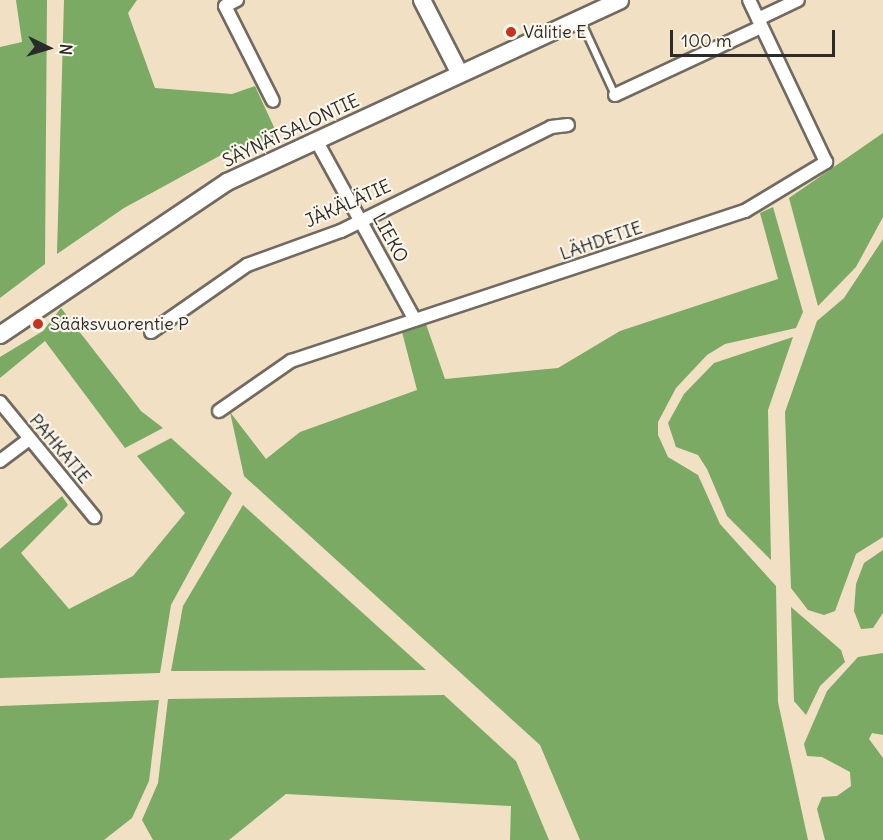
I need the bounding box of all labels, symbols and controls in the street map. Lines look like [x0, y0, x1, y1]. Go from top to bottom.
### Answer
north arrow [18, 18, 78, 78]
scale bar [673, 18, 838, 56]
place label: Välitie E [523, 21, 587, 43]
marker: Välitie E [504, 25, 518, 39]
text: 100 m [681, 29, 732, 52]
text: N [55, 43, 76, 56]
street label: SÄYNÄTSALONTIE [219, 90, 363, 172]
street label: JÄKÄLÄTIE [302, 175, 394, 233]
street label: LIEKO [368, 210, 412, 266]
street label: LÄHDETIE [557, 217, 645, 265]
place label: Sääksvuorentie P [50, 313, 189, 335]
marker: Sääksvuorentie P [31, 317, 45, 331]
street label: PAHKATIE [25, 410, 95, 488]

